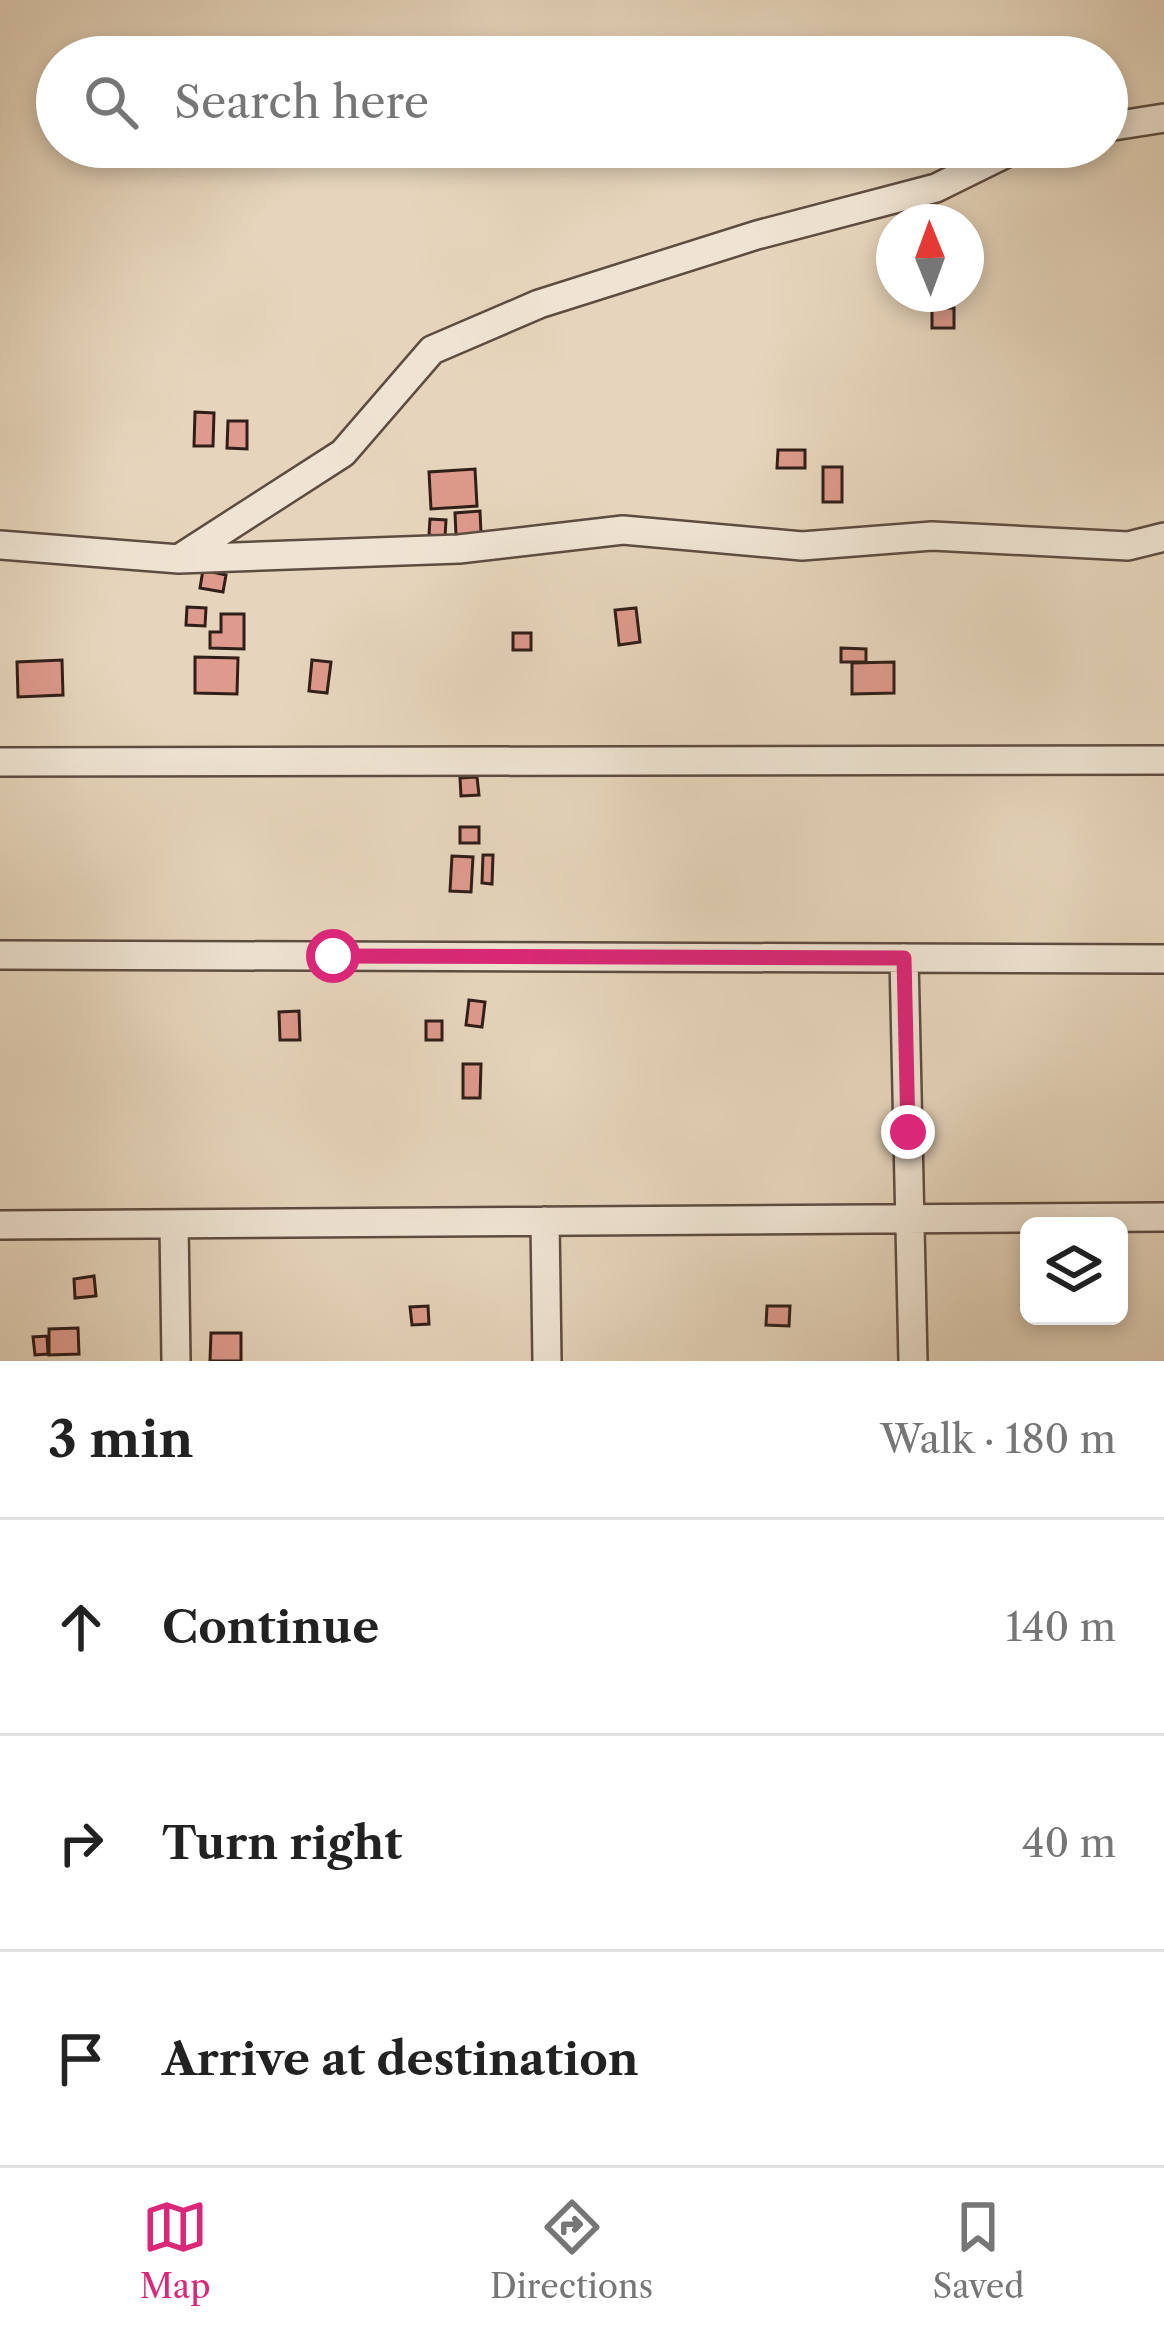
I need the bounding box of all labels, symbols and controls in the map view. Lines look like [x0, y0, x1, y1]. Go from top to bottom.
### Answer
search box [36, 36, 1128, 168]
icon: search [78, 69, 144, 135]
text: Search here [174, 74, 429, 130]
north arrow [876, 204, 984, 312]
route start [306, 929, 360, 983]
route end [881, 1105, 935, 1159]
map controls [1020, 1217, 1128, 1325]
button: layers [1020, 1217, 1128, 1325]
text: 3 min [48, 1408, 194, 1470]
text: Walk · 180 m [880, 1415, 1116, 1463]
icon: ahead [48, 1594, 114, 1660]
text: Continue [162, 1599, 379, 1655]
text: 140 m [1006, 1603, 1116, 1651]
icon: right [48, 1810, 114, 1876]
text: Turn right [162, 1815, 402, 1871]
text: 40 m [1022, 1819, 1116, 1867]
icon: arrive [48, 2026, 114, 2092]
text: Arrive at destination [162, 2031, 639, 2087]
tab: Map [140, 2194, 211, 2307]
tab: Directions [490, 2194, 653, 2307]
tab: Saved [933, 2194, 1024, 2307]

